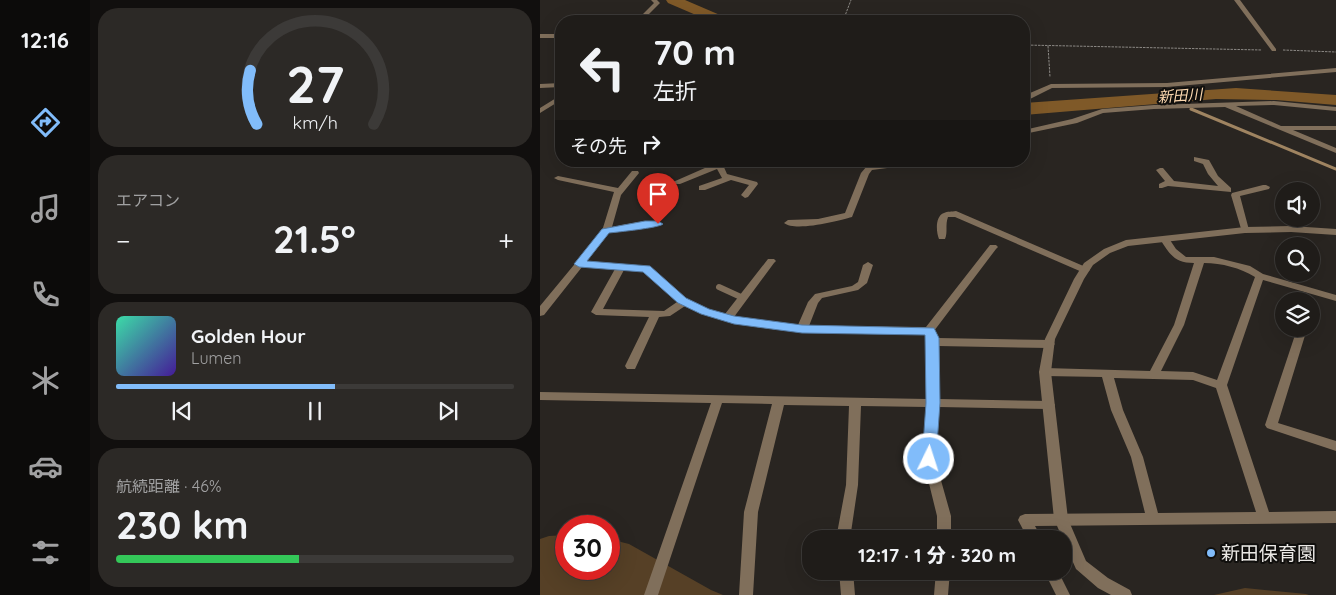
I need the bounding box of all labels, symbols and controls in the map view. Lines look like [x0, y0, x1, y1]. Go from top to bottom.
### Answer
text: 12:16 [21, 26, 69, 54]
text: 70 m [653, 30, 736, 74]
icon: left [570, 35, 635, 100]
text: 27 [286, 51, 344, 116]
text: 左折 [653, 77, 697, 105]
water label: 新田川 [1157, 84, 1205, 107]
icon: directions [28, 105, 63, 140]
text: km/h [292, 111, 338, 133]
icon: right [637, 130, 665, 158]
text: その先 [570, 134, 627, 158]
pin [637, 173, 679, 224]
icon: arrive [644, 180, 672, 208]
map controls [1275, 182, 1320, 337]
button: sound [1275, 182, 1320, 227]
text: エアコン [116, 190, 180, 210]
icon: music [28, 191, 63, 226]
text: 21.5° [273, 215, 356, 263]
text: − [116, 223, 131, 258]
text: + [498, 223, 514, 258]
button: search [1275, 237, 1320, 282]
icon: phone [28, 277, 63, 312]
button: layers [1275, 292, 1320, 337]
text: Golden Hour [191, 324, 306, 348]
text: Lumen [191, 348, 242, 368]
icon: climate [28, 363, 63, 398]
icon: previous [168, 397, 196, 425]
icon: pause [301, 397, 329, 425]
icon: next [434, 397, 462, 425]
position arrow [902, 432, 954, 484]
icon: car [28, 449, 63, 484]
text: 航続距離 · 46% [116, 476, 221, 496]
text: 230 km [116, 501, 249, 549]
speed limit sign: 30 [555, 515, 620, 580]
icon: filters [28, 535, 63, 570]
place label: 新田保育園 [1221, 541, 1316, 565]
text: 12:17 · 1 分 · 320 m [858, 543, 1016, 567]
marker: 新田保育園 [1205, 547, 1217, 559]

